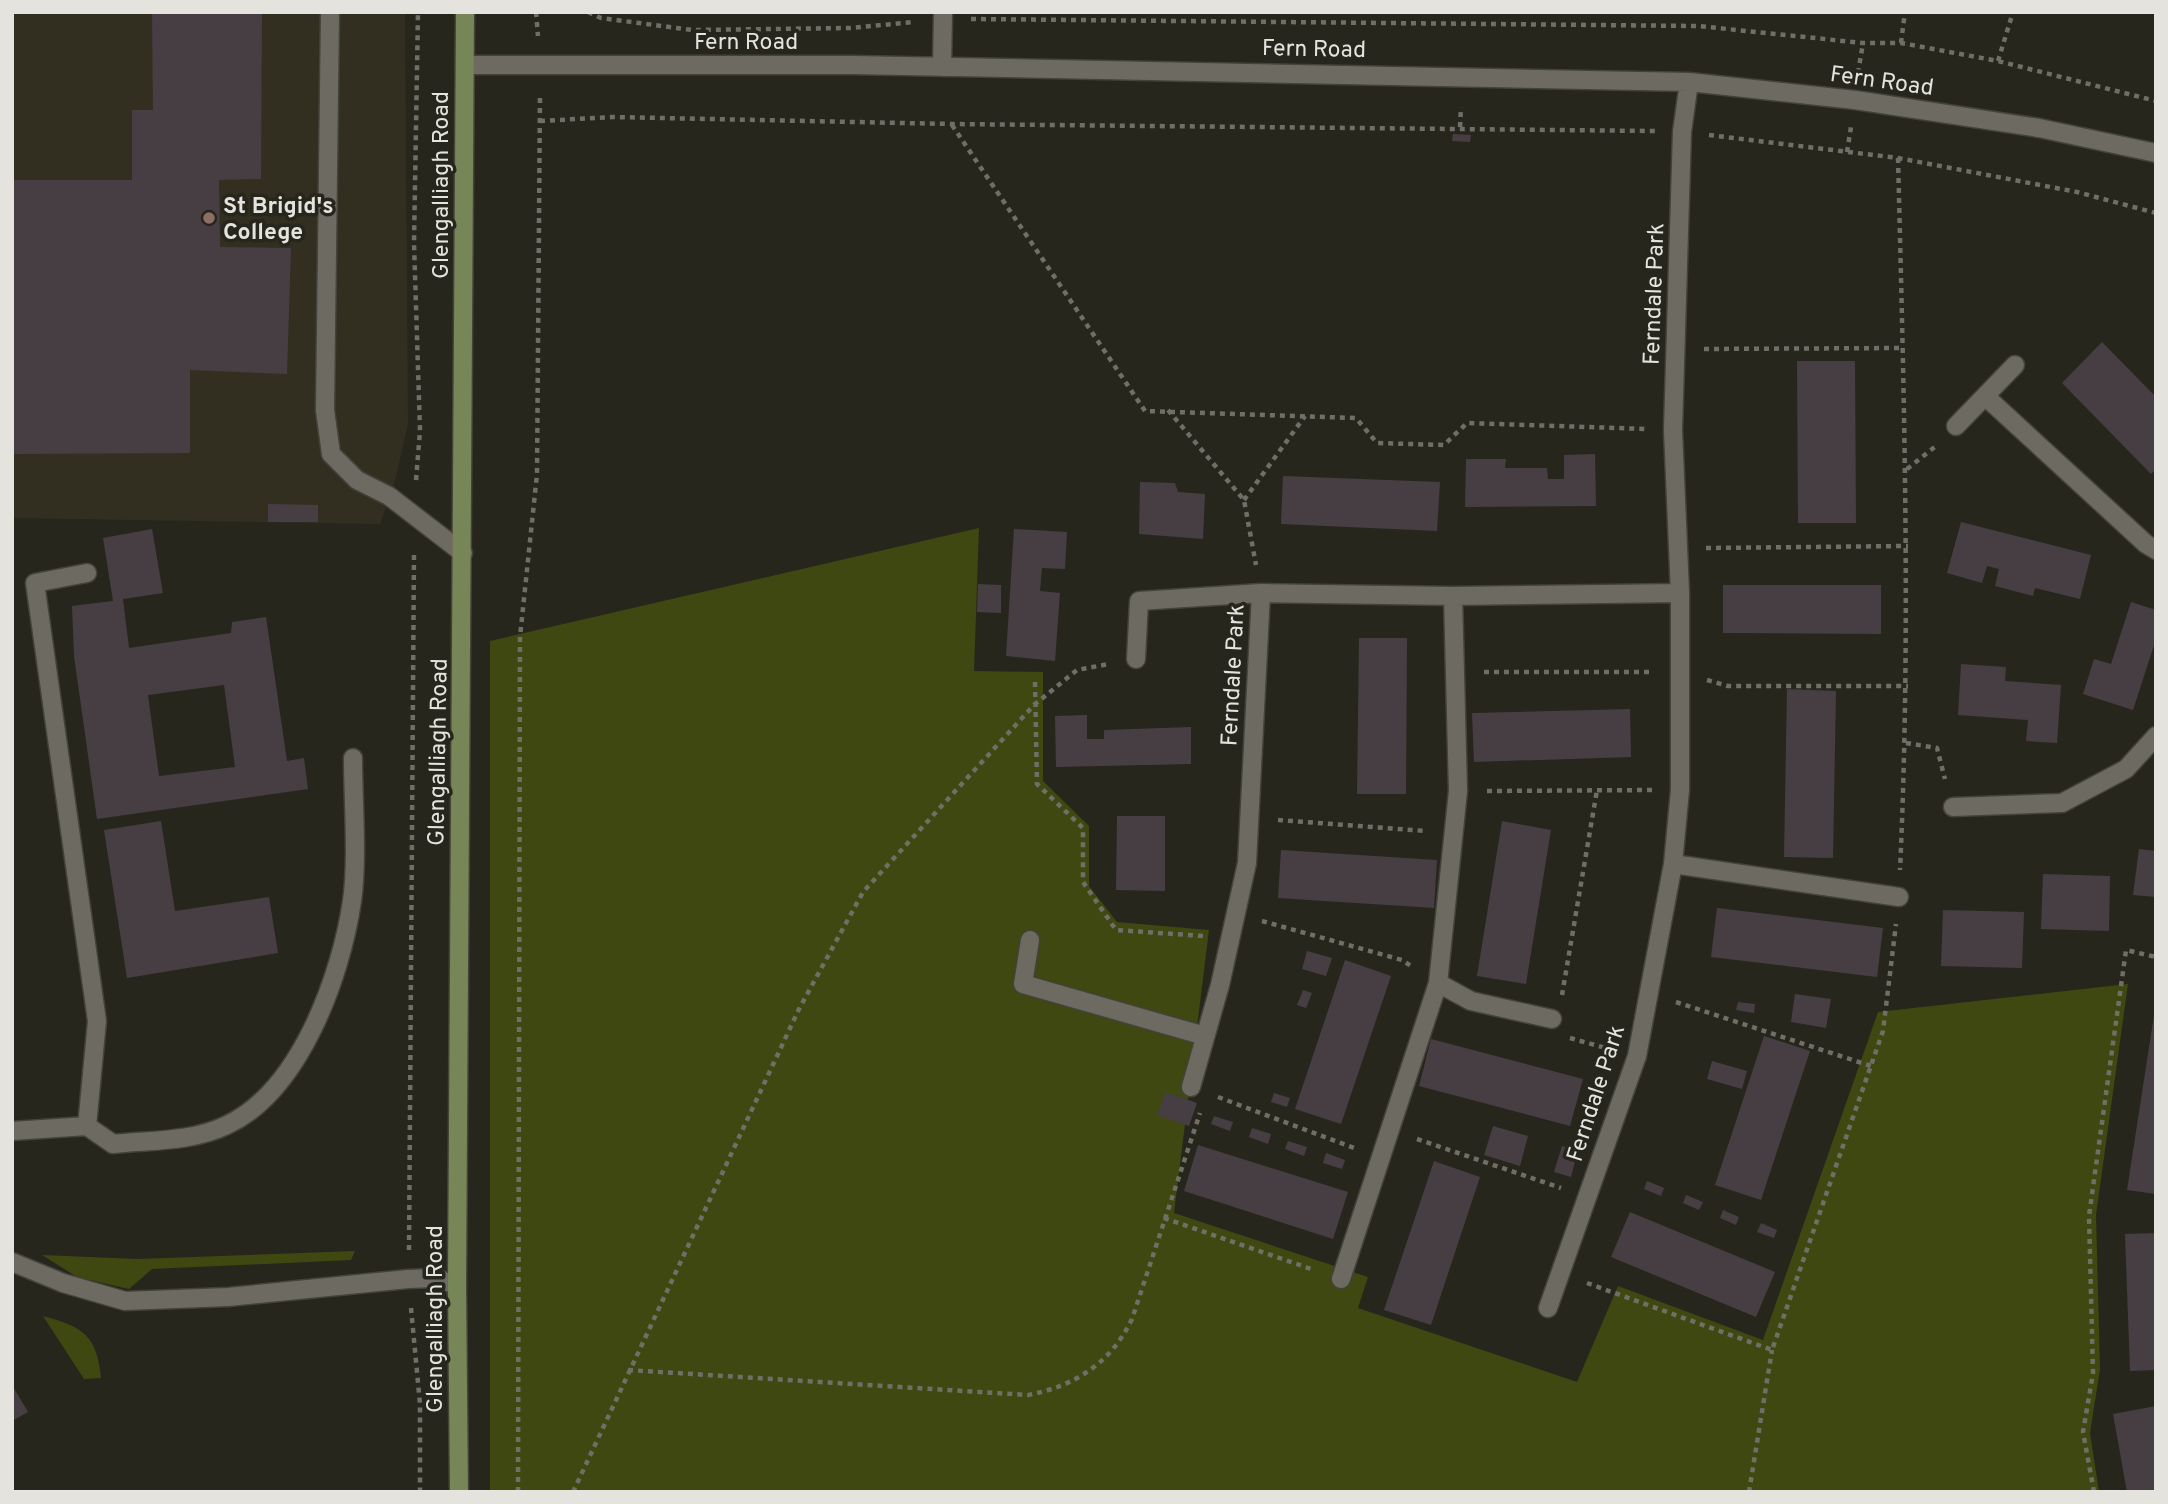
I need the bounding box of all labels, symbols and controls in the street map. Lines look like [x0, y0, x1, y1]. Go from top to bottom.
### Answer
street label: Fern Road [694, 29, 798, 58]
street label: Fern Road [1262, 35, 1366, 66]
street label: Fern Road [1828, 61, 1935, 104]
street label: Glengalliagh Road [428, 91, 457, 279]
place label: St Brigid's College [223, 193, 334, 248]
marker: St Brigid's College [201, 210, 217, 226]
street label: Ferndale Park [1639, 223, 1672, 366]
street label: Ferndale Park [1216, 603, 1253, 747]
street label: Glengalliagh Road [423, 658, 456, 846]
street label: Ferndale Park [1562, 1022, 1633, 1166]
street label: Glengalliagh Road [422, 1225, 451, 1413]

